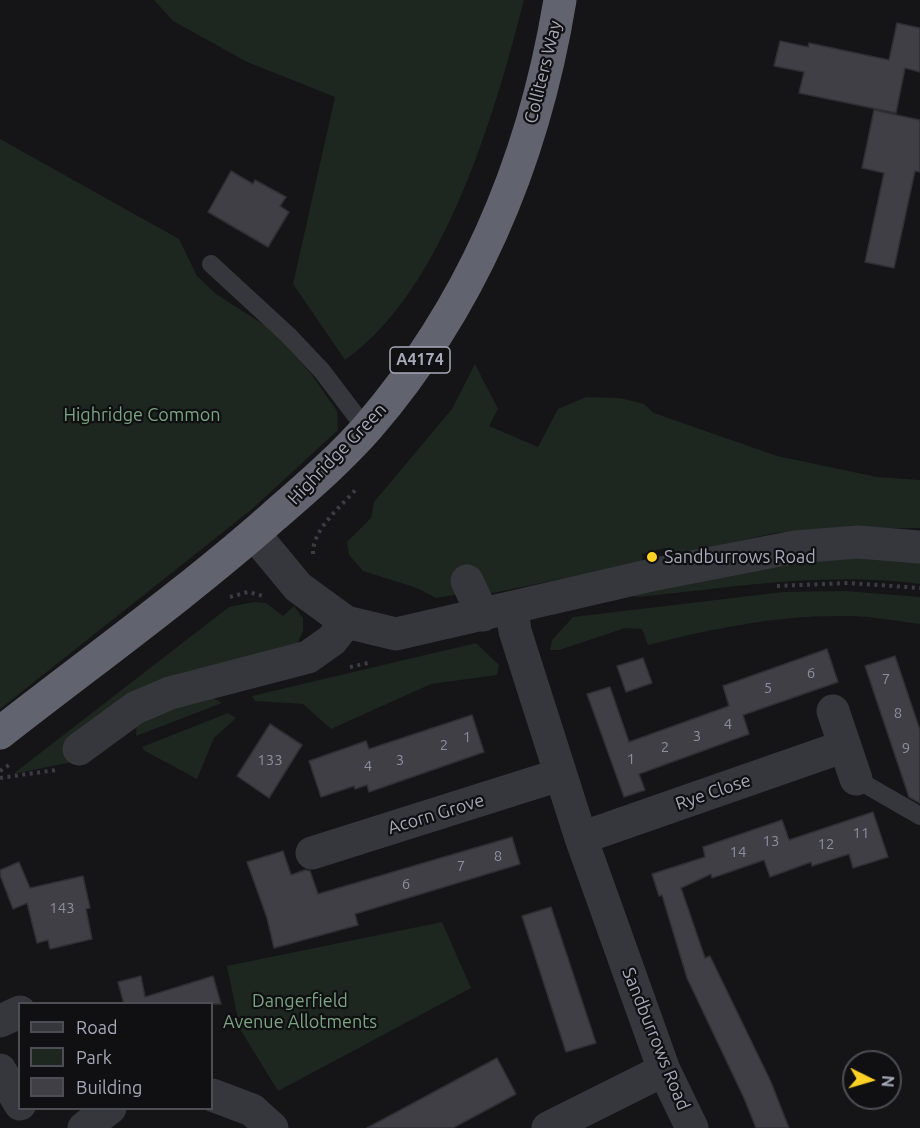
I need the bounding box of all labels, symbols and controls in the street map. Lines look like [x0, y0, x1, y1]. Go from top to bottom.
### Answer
street label: Colliters Way [520, 18, 566, 126]
road number: A4174 [390, 347, 450, 373]
street label: Highridge Green [283, 399, 391, 509]
park label: Highridge Common [63, 404, 221, 426]
place label: Sandburrows Road [664, 546, 816, 568]
marker: Sandburrows Road [645, 550, 659, 564]
house number: 6 [807, 664, 815, 682]
house number: 7 [882, 670, 890, 688]
house number: 5 [764, 679, 772, 697]
house number: 8 [894, 704, 902, 722]
house number: 4 [724, 715, 732, 733]
house number: 3 [693, 727, 701, 745]
house number: 1 [463, 728, 471, 746]
house number: 2 [440, 736, 448, 754]
house number: 2 [661, 738, 669, 756]
house number: 9 [902, 739, 910, 757]
house number: 1 [627, 750, 635, 768]
house number: 133 [257, 751, 283, 769]
house number: 3 [396, 751, 404, 769]
house number: 4 [364, 757, 372, 775]
street label: Rye Close [673, 769, 753, 815]
street label: Acorn Grove [385, 789, 487, 839]
house number: 11 [853, 824, 869, 842]
house number: 13 [763, 832, 779, 850]
house number: 12 [818, 835, 834, 853]
house number: 14 [730, 843, 746, 861]
house number: 8 [494, 847, 502, 865]
house number: 7 [457, 857, 465, 875]
house number: 6 [402, 875, 410, 893]
house number: 143 [49, 899, 75, 917]
street label: Sandburrows Road [618, 965, 694, 1113]
park label: Dangerfield Avenue Allotments [223, 990, 377, 1032]
legend [18, 1002, 213, 1110]
text: Road [76, 1017, 118, 1037]
text: Park [76, 1047, 112, 1067]
north arrow [842, 1050, 902, 1110]
text: N [878, 1075, 897, 1088]
text: Building [76, 1077, 142, 1097]

